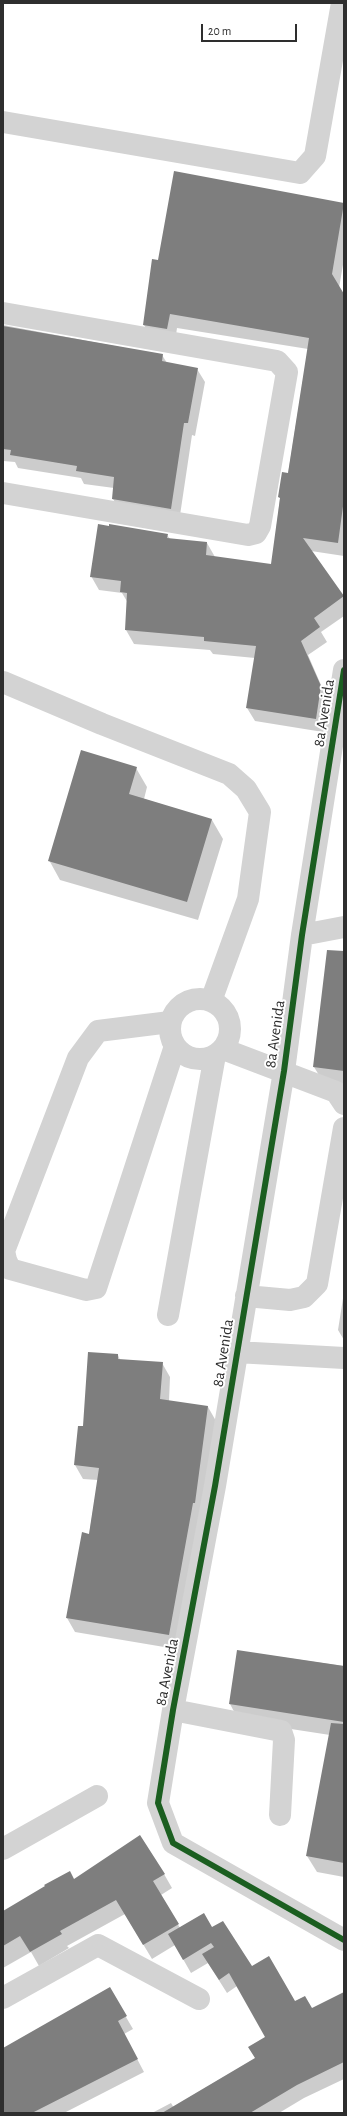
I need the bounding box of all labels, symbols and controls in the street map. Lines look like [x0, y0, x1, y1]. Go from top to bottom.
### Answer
scale bar [203, 16, 299, 42]
text: 20 m [208, 25, 231, 37]
street label: 8a Avenida [309, 678, 339, 748]
street label: 8a Avenida [261, 999, 289, 1069]
street label: 8a Avenida [208, 1318, 238, 1388]
street label: 8a Avenida [151, 1637, 183, 1707]

